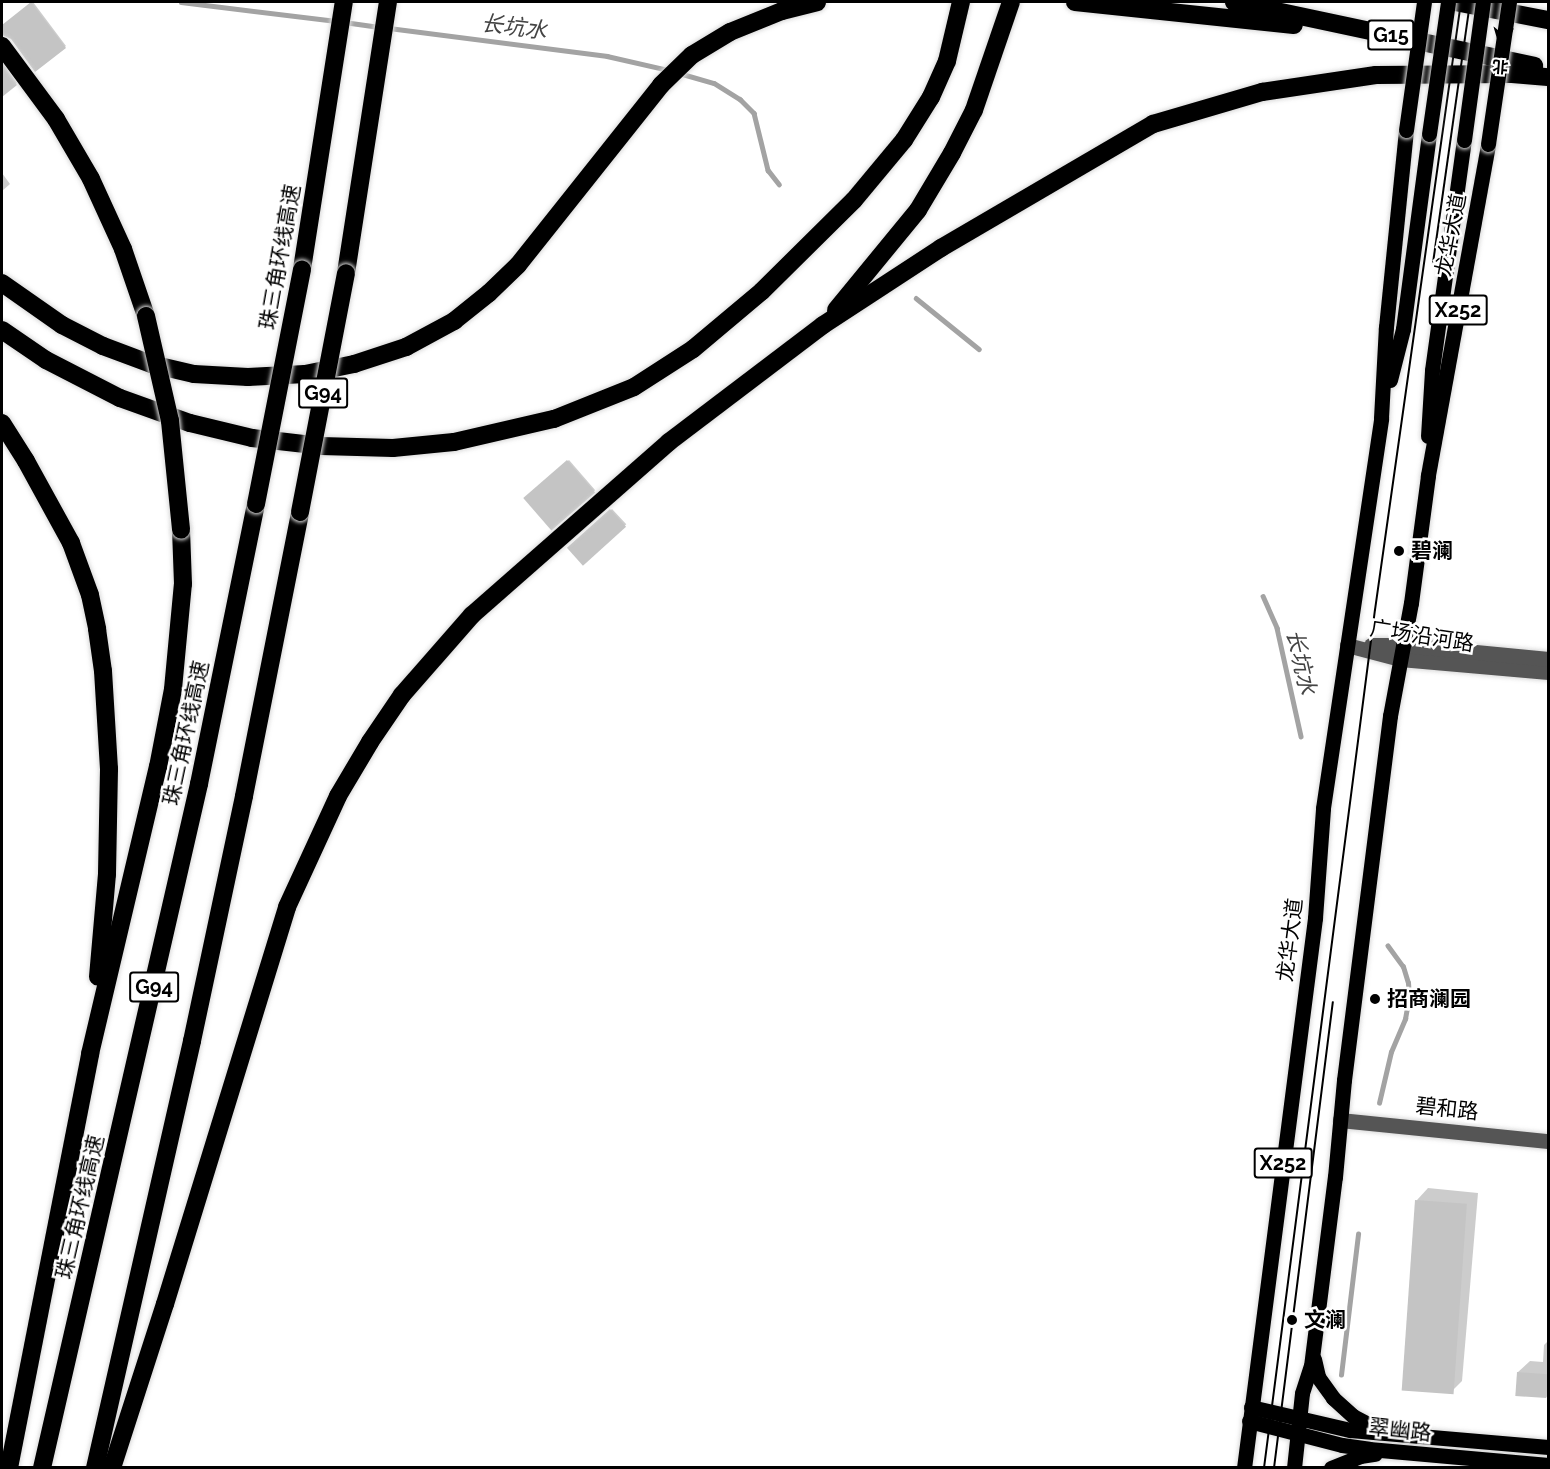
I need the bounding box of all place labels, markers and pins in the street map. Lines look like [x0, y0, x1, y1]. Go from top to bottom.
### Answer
place label: 碧澜 [1411, 538, 1453, 564]
marker: 碧澜 [1392, 544, 1406, 558]
place label: 招商澜园 [1387, 986, 1471, 1012]
marker: 招商澜园 [1368, 992, 1382, 1006]
place label: 文澜 [1304, 1307, 1346, 1333]
marker: 文澜 [1285, 1313, 1299, 1327]

